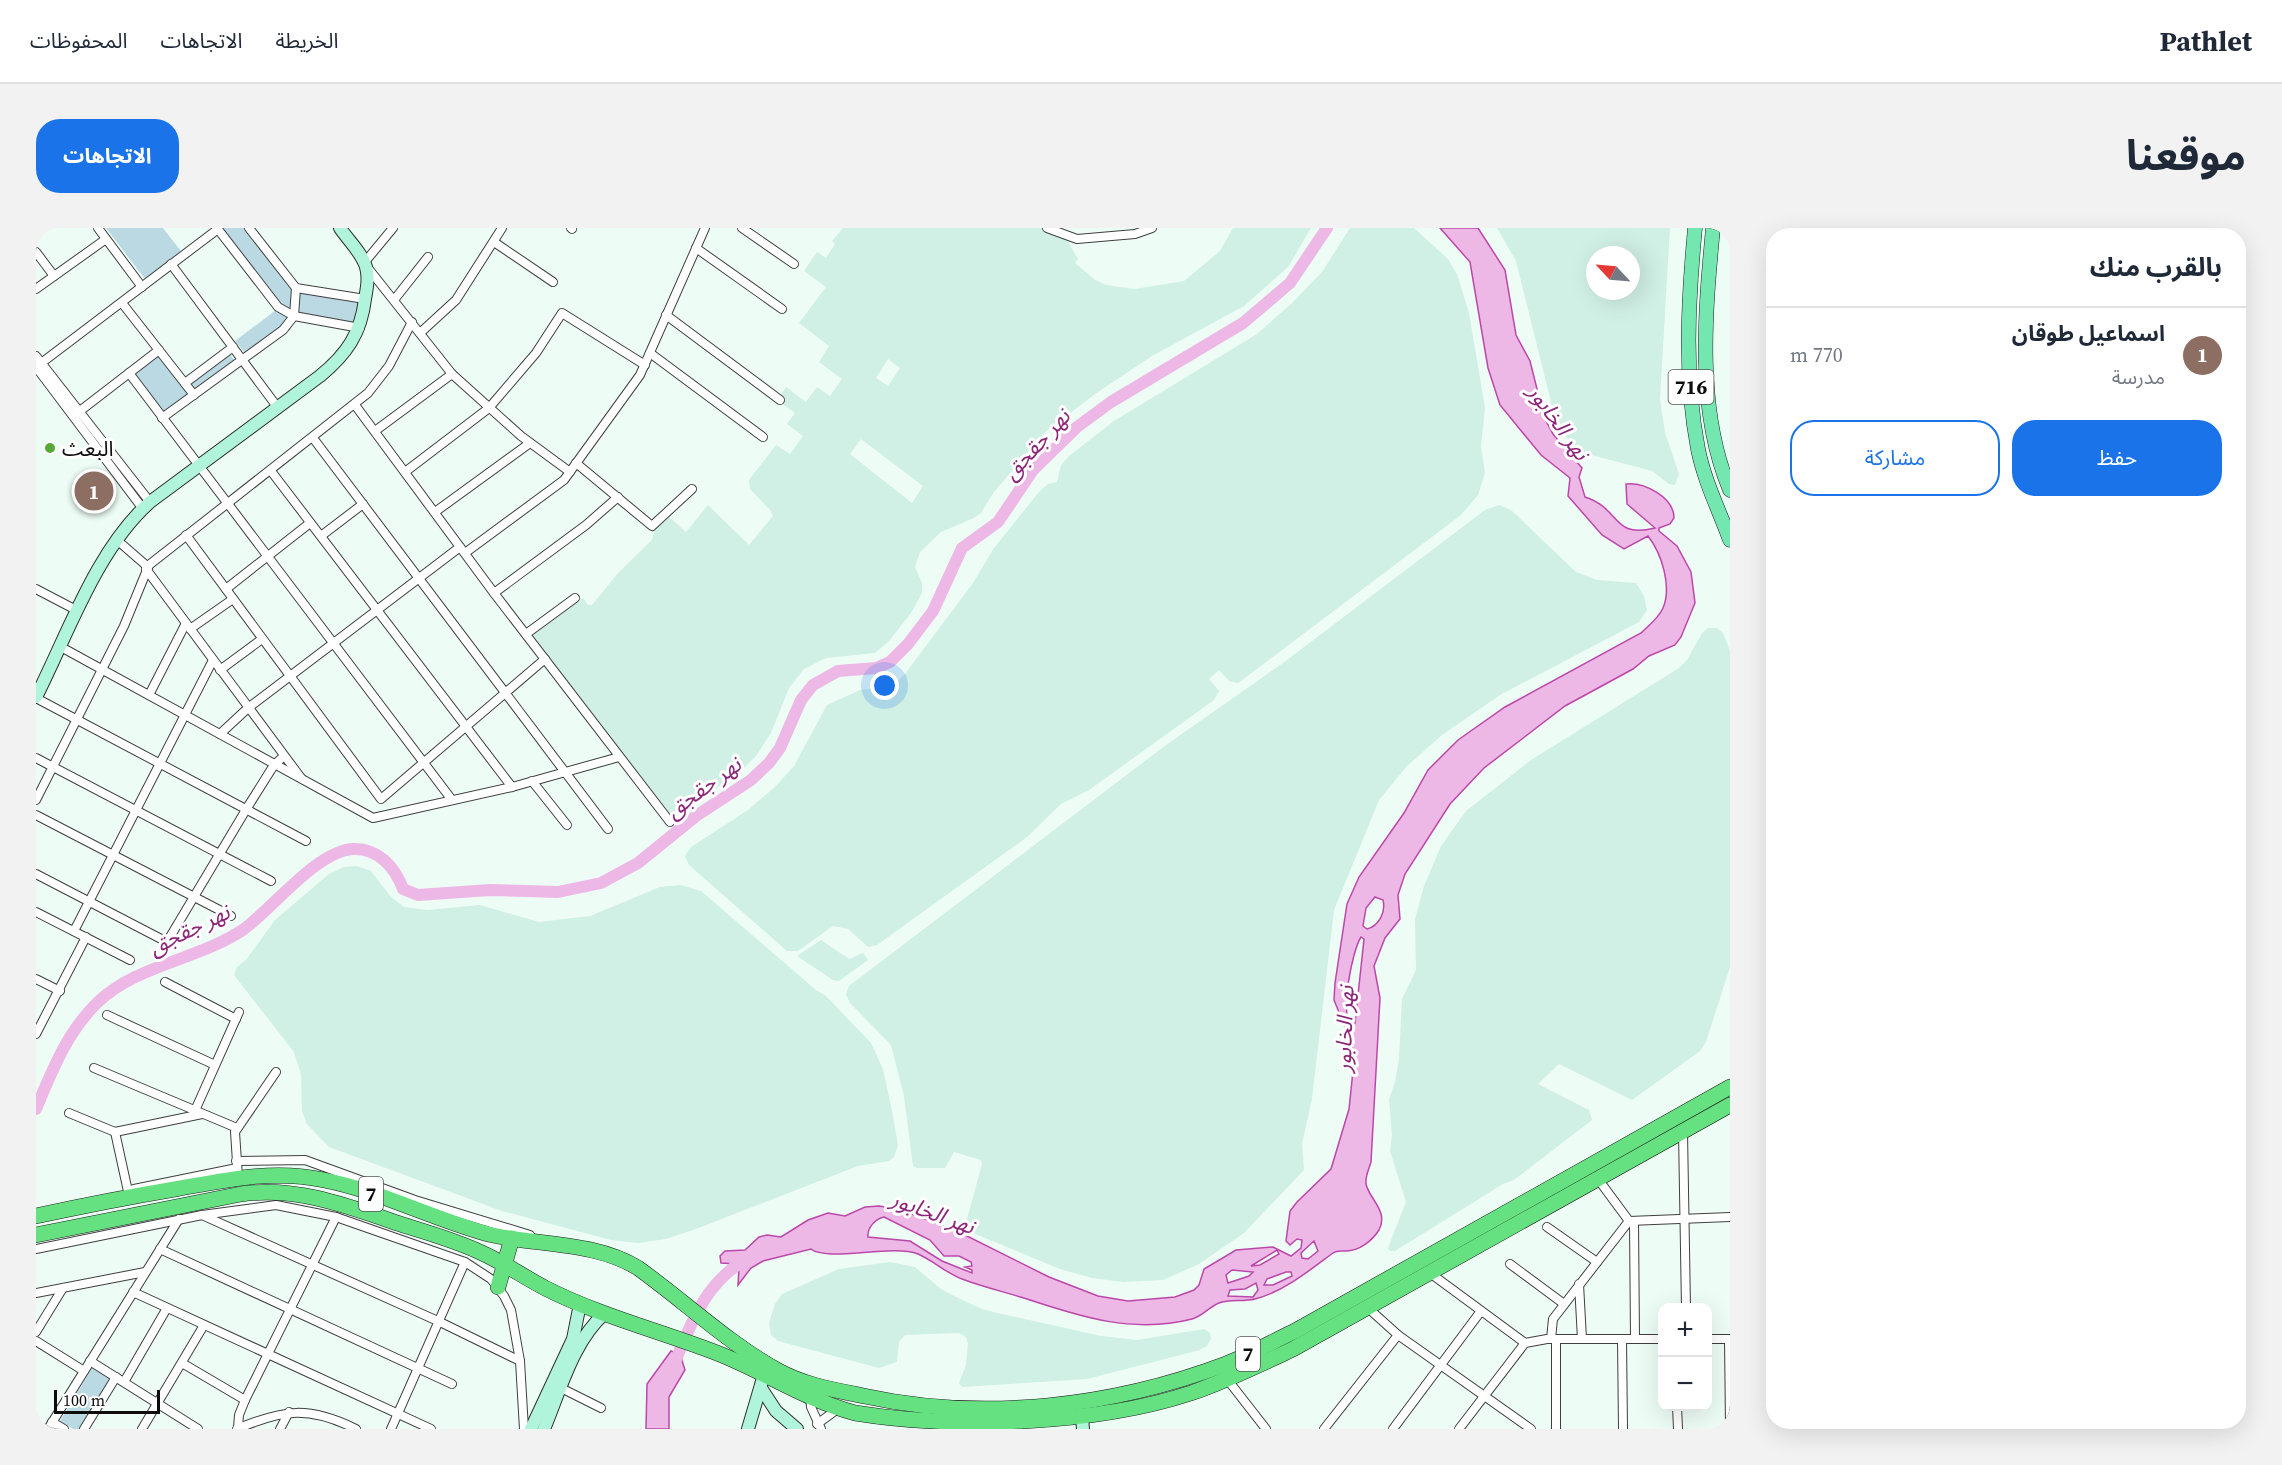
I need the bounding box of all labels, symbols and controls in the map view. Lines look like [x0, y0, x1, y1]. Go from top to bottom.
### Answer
text: Pathlet [2159, 22, 2252, 60]
text: المحفوظات [30, 26, 127, 55]
text: الاتجاهات [160, 26, 242, 55]
text: الخريطة [275, 26, 338, 55]
button: الاتجاهات [36, 119, 179, 193]
text: موقعنا [2126, 126, 2246, 184]
north arrow [1586, 246, 1640, 300]
text: بالقرب منك [2090, 249, 2222, 285]
text: اسماعيل طوقان [2012, 318, 2165, 348]
text: 770 m [1790, 341, 1843, 369]
text: 1 [2197, 341, 2208, 369]
text: مدرسة [2112, 363, 2165, 391]
road number: 716 [1668, 370, 1714, 404]
water label: نهر الخابور [1520, 376, 1598, 468]
water label: نهر جقجق [996, 400, 1078, 486]
button: مشاركة [1790, 420, 2000, 496]
button: حفظ [2012, 420, 2222, 496]
place label: البعث [62, 434, 114, 463]
marker: البعث [43, 441, 57, 455]
pin: 1 [74, 468, 114, 514]
your location [870, 671, 899, 700]
water label: نهر جقجق [659, 748, 749, 825]
water label: نهر جقجق [144, 896, 236, 961]
water label: نهر الخابور [1327, 983, 1361, 1075]
road number: 7 [359, 1177, 383, 1211]
water label: نهر الخابور [885, 1182, 981, 1242]
map controls [1658, 1303, 1712, 1411]
button: + [1658, 1303, 1712, 1357]
road number: 7 [1236, 1337, 1260, 1371]
button: − [1658, 1357, 1712, 1411]
scale bar [54, 1387, 160, 1414]
text: 100 m [63, 1389, 105, 1411]

